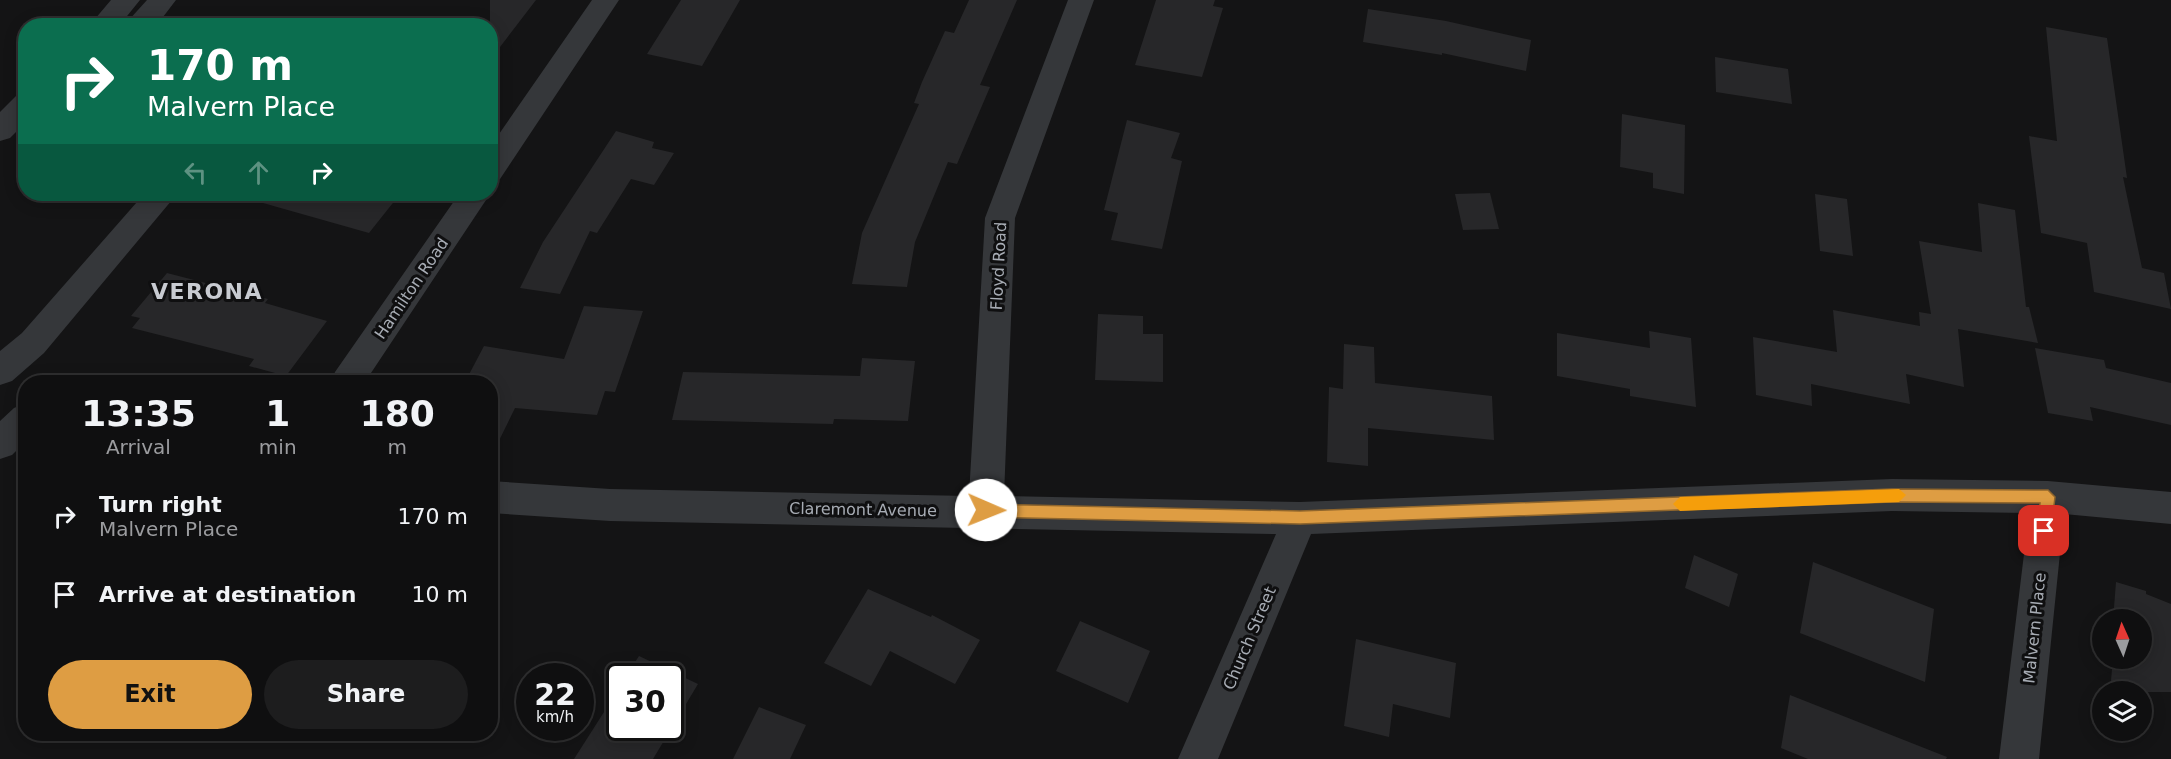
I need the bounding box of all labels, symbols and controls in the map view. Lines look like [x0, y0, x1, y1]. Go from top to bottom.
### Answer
text: 170 m [147, 41, 293, 90]
icon: right [48, 42, 126, 120]
text: Malvern Place [147, 91, 335, 122]
icon: left [179, 156, 212, 189]
icon: ahead [242, 156, 275, 189]
icon: right [305, 156, 338, 189]
street label: Floyd Road [987, 221, 1010, 311]
street label: Hamilton Road [371, 234, 452, 342]
district label: VERONA [151, 279, 263, 304]
text: 13:35 [81, 393, 196, 434]
text: 1 [265, 393, 290, 434]
text: 180 [360, 393, 435, 434]
text: Arrival [106, 435, 171, 459]
text: min [259, 435, 297, 459]
text: m [388, 435, 407, 459]
position arrow [954, 478, 1018, 542]
text: Turn right [99, 492, 222, 517]
street label: Claremont Avenue [789, 499, 937, 520]
icon: right [48, 500, 81, 533]
text: 170 m [398, 504, 468, 529]
pin [2018, 505, 2069, 556]
icon: arrive [2027, 514, 2060, 547]
text: Malvern Place [99, 517, 238, 541]
street label: Malvern Place [2019, 572, 2050, 684]
icon: arrive [48, 578, 81, 611]
text: Arrive at destination [99, 582, 356, 607]
text: 10 m [412, 582, 468, 607]
street label: Church Street [1219, 584, 1280, 693]
north arrow [2092, 609, 2152, 669]
map controls [2092, 609, 2152, 741]
button: Exit [48, 660, 252, 729]
button: Share [264, 660, 468, 729]
speed limit sign: 30 [606, 663, 684, 741]
text: 22 [534, 677, 576, 712]
button: layers [2092, 681, 2152, 741]
text: km/h [536, 708, 574, 726]

